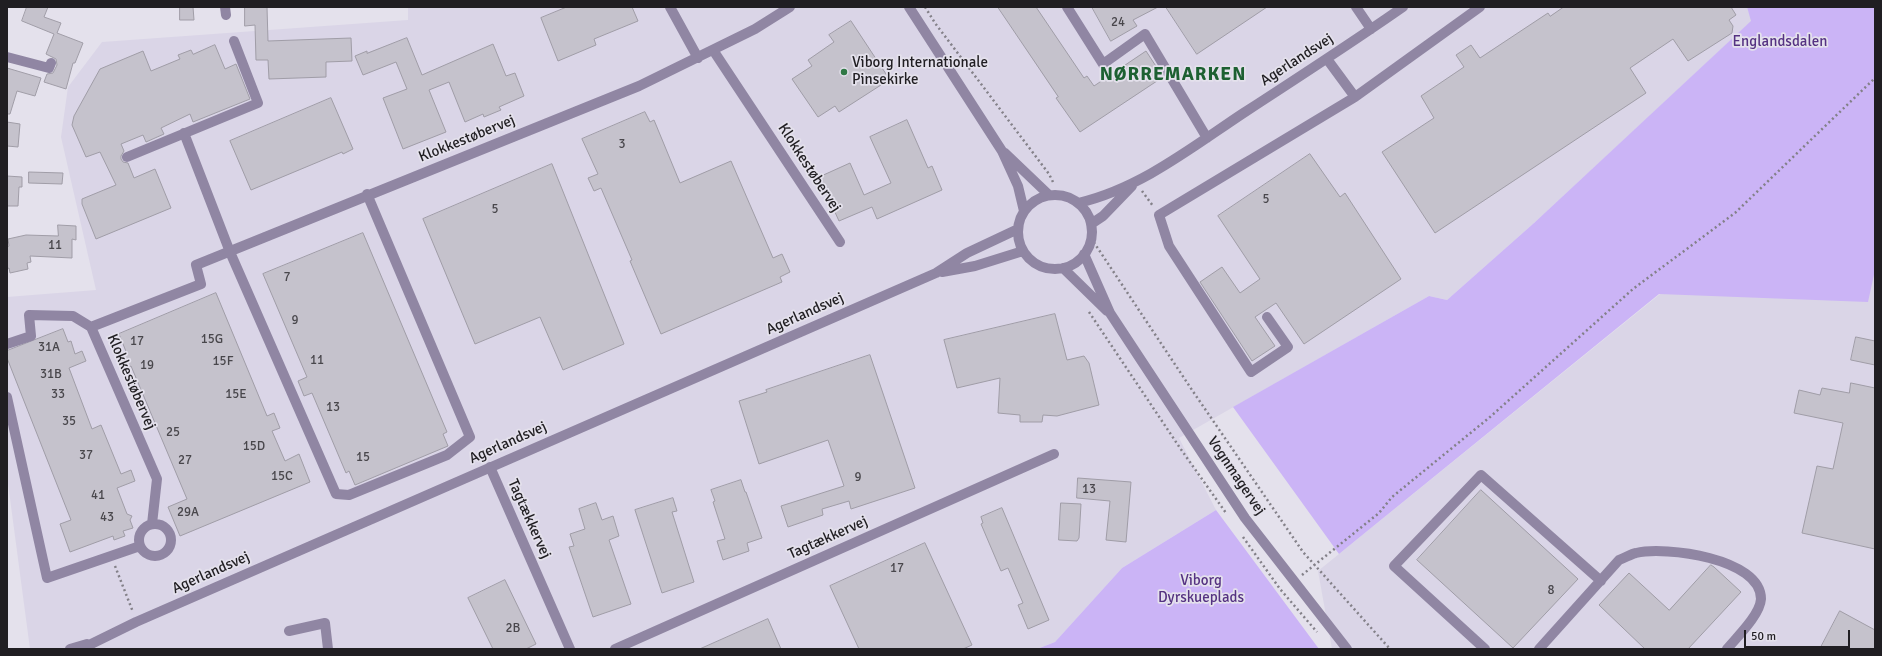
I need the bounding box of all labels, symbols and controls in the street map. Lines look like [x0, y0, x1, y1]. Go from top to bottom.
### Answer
house number: 24 [1111, 15, 1125, 31]
street label: Agerlandsvej [1257, 30, 1337, 90]
park label: Englandsdalen [1733, 33, 1827, 51]
place label: Viborg Internationale Pinsekirke [852, 54, 988, 89]
district label: NØRREMARKEN [1100, 64, 1246, 86]
marker: Viborg Internationale Pinsekirke [839, 67, 849, 77]
street label: Klokkestøbervej [416, 111, 518, 167]
street label: Klokkestøbervej [774, 120, 844, 216]
house number: 3 [618, 137, 626, 153]
house number: 5 [1262, 192, 1270, 208]
house number: 5 [491, 202, 499, 218]
house number: 11 [48, 238, 62, 254]
house number: 7 [283, 270, 291, 286]
street label: Agerlandsvej [763, 289, 847, 339]
house number: 9 [291, 313, 299, 329]
street label: Klokkestøbervej [103, 331, 159, 433]
house number: 15G [201, 332, 223, 348]
house number: 17 [130, 334, 144, 350]
house number: 31A [38, 340, 60, 356]
house number: 11 [310, 353, 324, 369]
house number: 15F [213, 354, 233, 370]
house number: 19 [140, 358, 154, 374]
house number: 31B [40, 367, 62, 383]
house number: 33 [51, 387, 65, 403]
house number: 15E [225, 387, 247, 403]
house number: 13 [326, 400, 340, 416]
house number: 35 [62, 414, 76, 430]
street label: Agerlandsvej [466, 418, 550, 468]
house number: 25 [166, 425, 180, 441]
street label: Vognmagervej [1203, 433, 1269, 519]
house number: 15D [243, 439, 265, 455]
house number: 37 [79, 448, 93, 464]
house number: 15 [356, 450, 370, 466]
house number: 27 [178, 453, 192, 469]
house number: 15C [271, 469, 293, 485]
house number: 9 [854, 470, 862, 486]
street label: Tagtækkervej [503, 476, 555, 562]
house number: 13 [1082, 482, 1096, 498]
house number: 41 [91, 488, 105, 504]
house number: 29A [177, 505, 199, 521]
house number: 43 [100, 510, 114, 526]
street label: Tagtækkervej [785, 512, 871, 564]
street label: Agerlandsvej [169, 548, 253, 598]
house number: 17 [890, 561, 904, 577]
park label: Viborg Dyrskueplads [1158, 572, 1244, 607]
house number: 8 [1547, 583, 1555, 599]
house number: 2B [506, 621, 520, 637]
scale bar [1746, 622, 1852, 648]
text: 50 m [1751, 629, 1776, 644]

